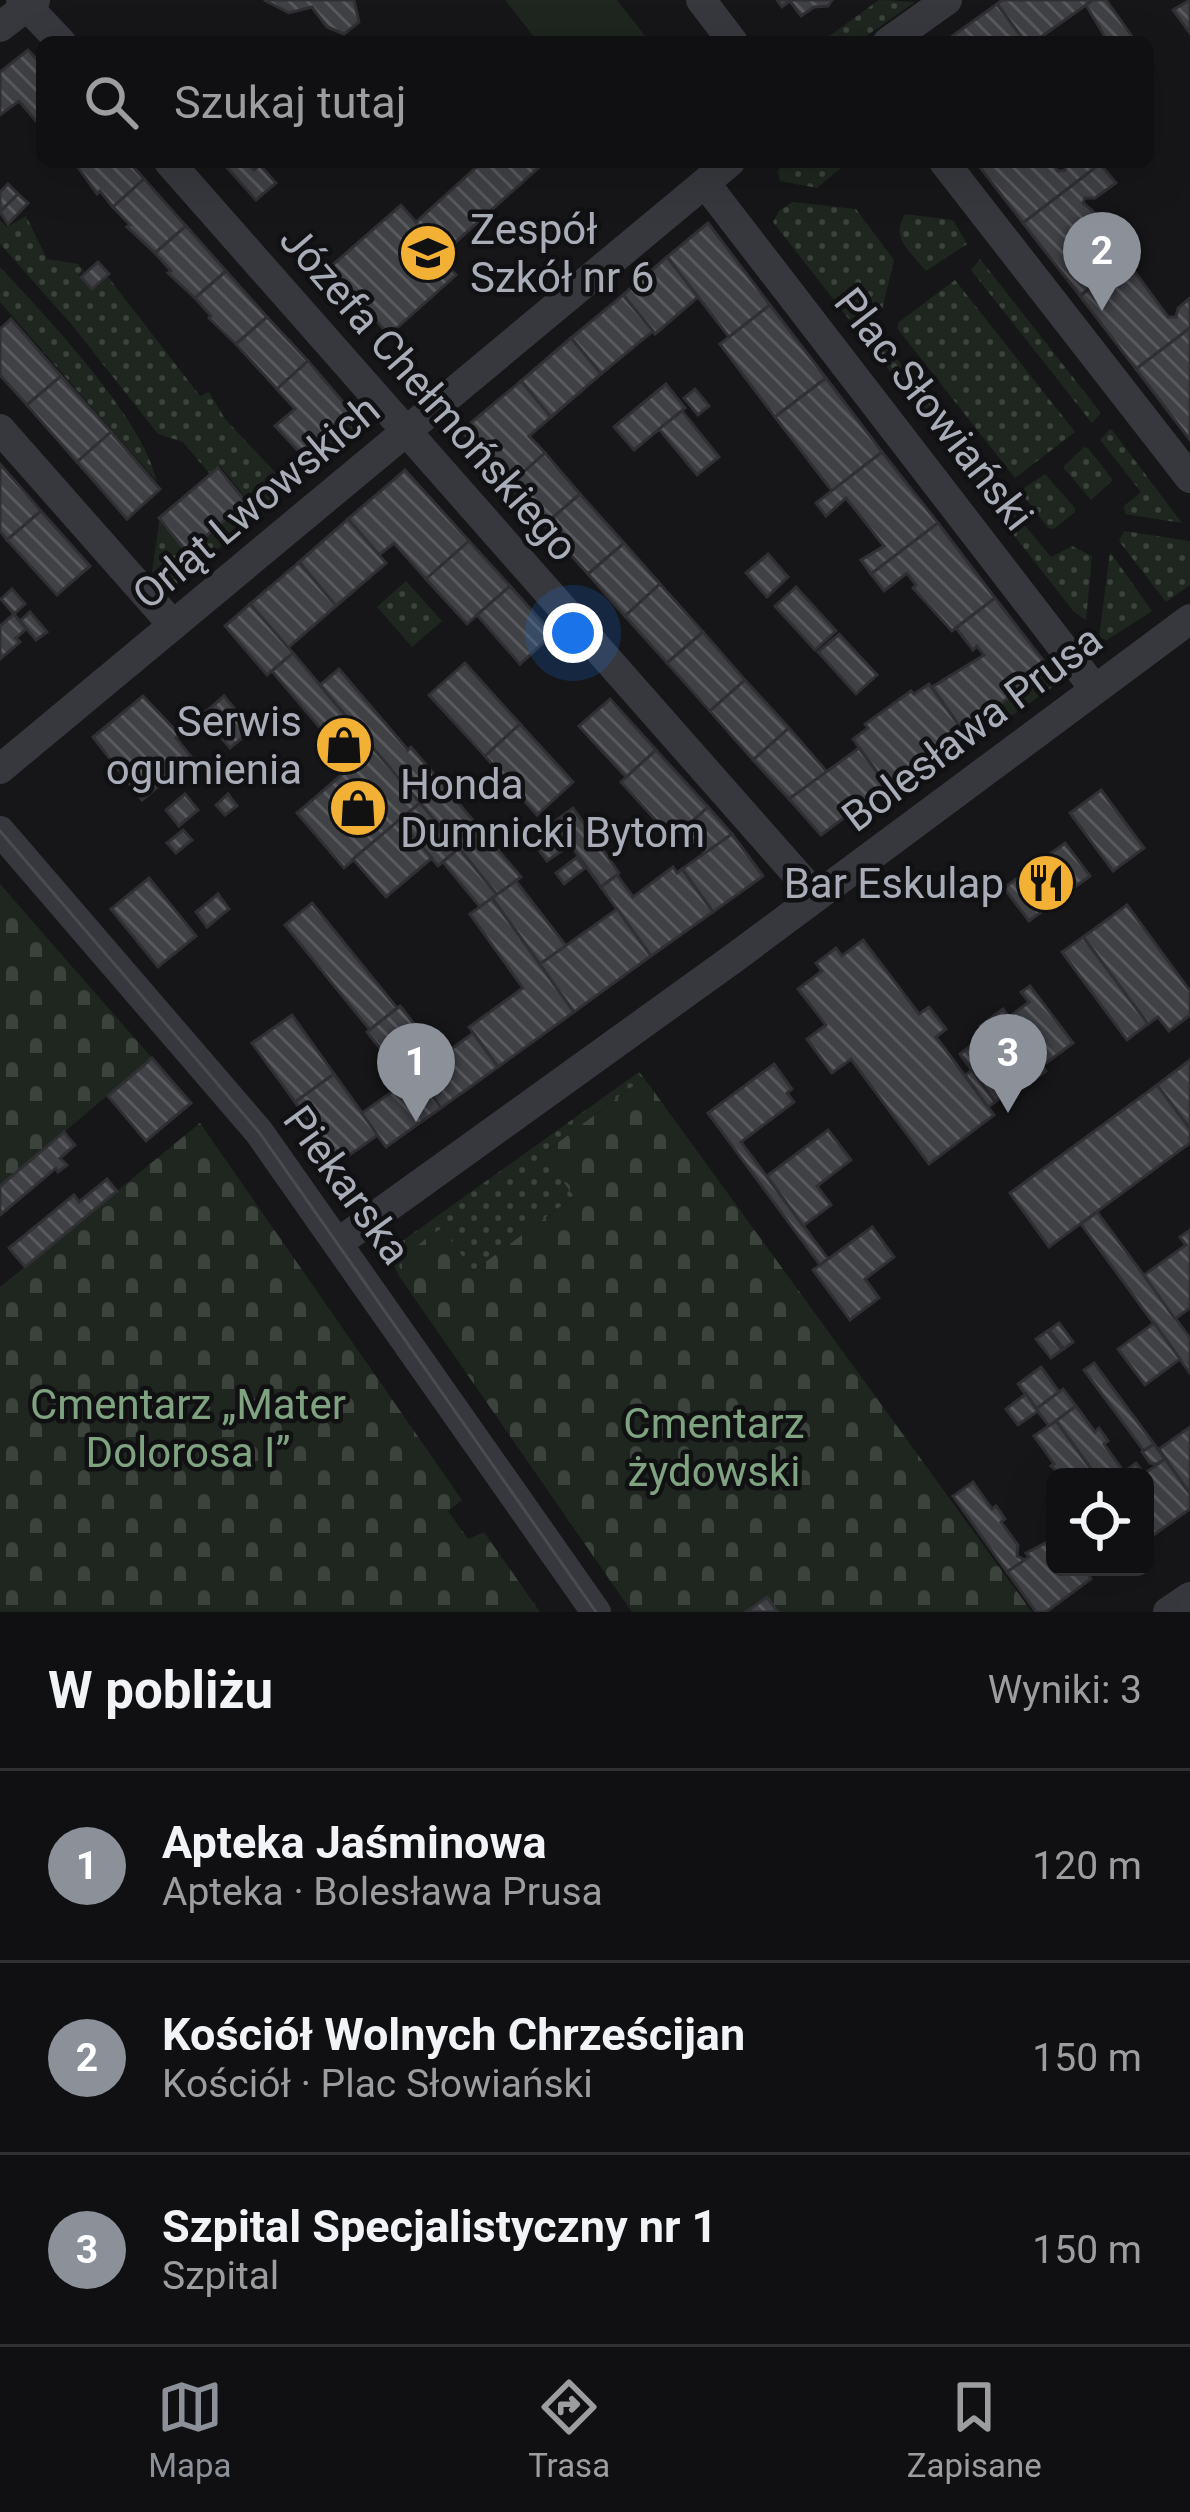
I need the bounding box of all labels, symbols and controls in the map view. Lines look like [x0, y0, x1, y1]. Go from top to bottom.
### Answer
search box [36, 36, 1154, 168]
icon: search [78, 69, 144, 135]
text: Szukaj tutaj [174, 76, 407, 129]
place label: Zespół Szkół nr 6 [470, 205, 654, 302]
pin: 2 [1063, 212, 1141, 311]
street label: Józefa Chełmońskiego [270, 215, 588, 571]
school or university icon: Zespół Szkół nr 6 [397, 222, 459, 284]
street label: Plac Słowiański [824, 278, 1044, 540]
street label: Orląt Lwowskich [123, 385, 389, 619]
your location [543, 603, 603, 663]
street label: Bolesława Prusa [833, 615, 1111, 841]
place label: Serwis ogumienia [106, 697, 302, 794]
shop icon: Serwis ogumienia [313, 714, 375, 776]
place label: Honda Dumnicki Bytom [400, 760, 705, 857]
shop icon: Honda Dumnicki Bytom [327, 777, 389, 839]
restaurant icon: Bar Eskulap [1015, 852, 1077, 914]
place label: Bar Eskulap [784, 859, 1004, 908]
pin: 3 [969, 1014, 1047, 1113]
pin: 1 [377, 1023, 455, 1122]
street label: Piekarska [273, 1097, 421, 1273]
park label: Cmentarz „Mater Dolorosa I” [30, 1380, 346, 1477]
park label: Cmentarz żydowski [623, 1399, 805, 1496]
map controls [1046, 1468, 1154, 1576]
button: locate [1046, 1468, 1154, 1576]
text: W pobliżu [48, 1661, 273, 1720]
text: Wyniki: 3 [988, 1667, 1142, 1713]
text: Apteka Jaśminowa [162, 1816, 547, 1869]
text: 1 [76, 1843, 98, 1889]
text: 120 m [1032, 1843, 1142, 1889]
text: Apteka · Bolesława Prusa [162, 1869, 603, 1915]
text: Kościół Wolnych Chrześcijan [162, 2008, 745, 2061]
text: 2 [76, 2035, 98, 2081]
text: 150 m [1032, 2035, 1142, 2081]
text: Kościół · Plac Słowiański [162, 2061, 593, 2107]
text: Szpital Specjalistyczny nr 1 [162, 2200, 717, 2253]
text: 3 [76, 2227, 98, 2273]
text: 150 m [1032, 2227, 1142, 2273]
text: Szpital [162, 2253, 279, 2299]
tab: Mapa [148, 2374, 232, 2485]
tab: Trasa [528, 2374, 610, 2485]
tab: Zapisane [907, 2374, 1042, 2485]

